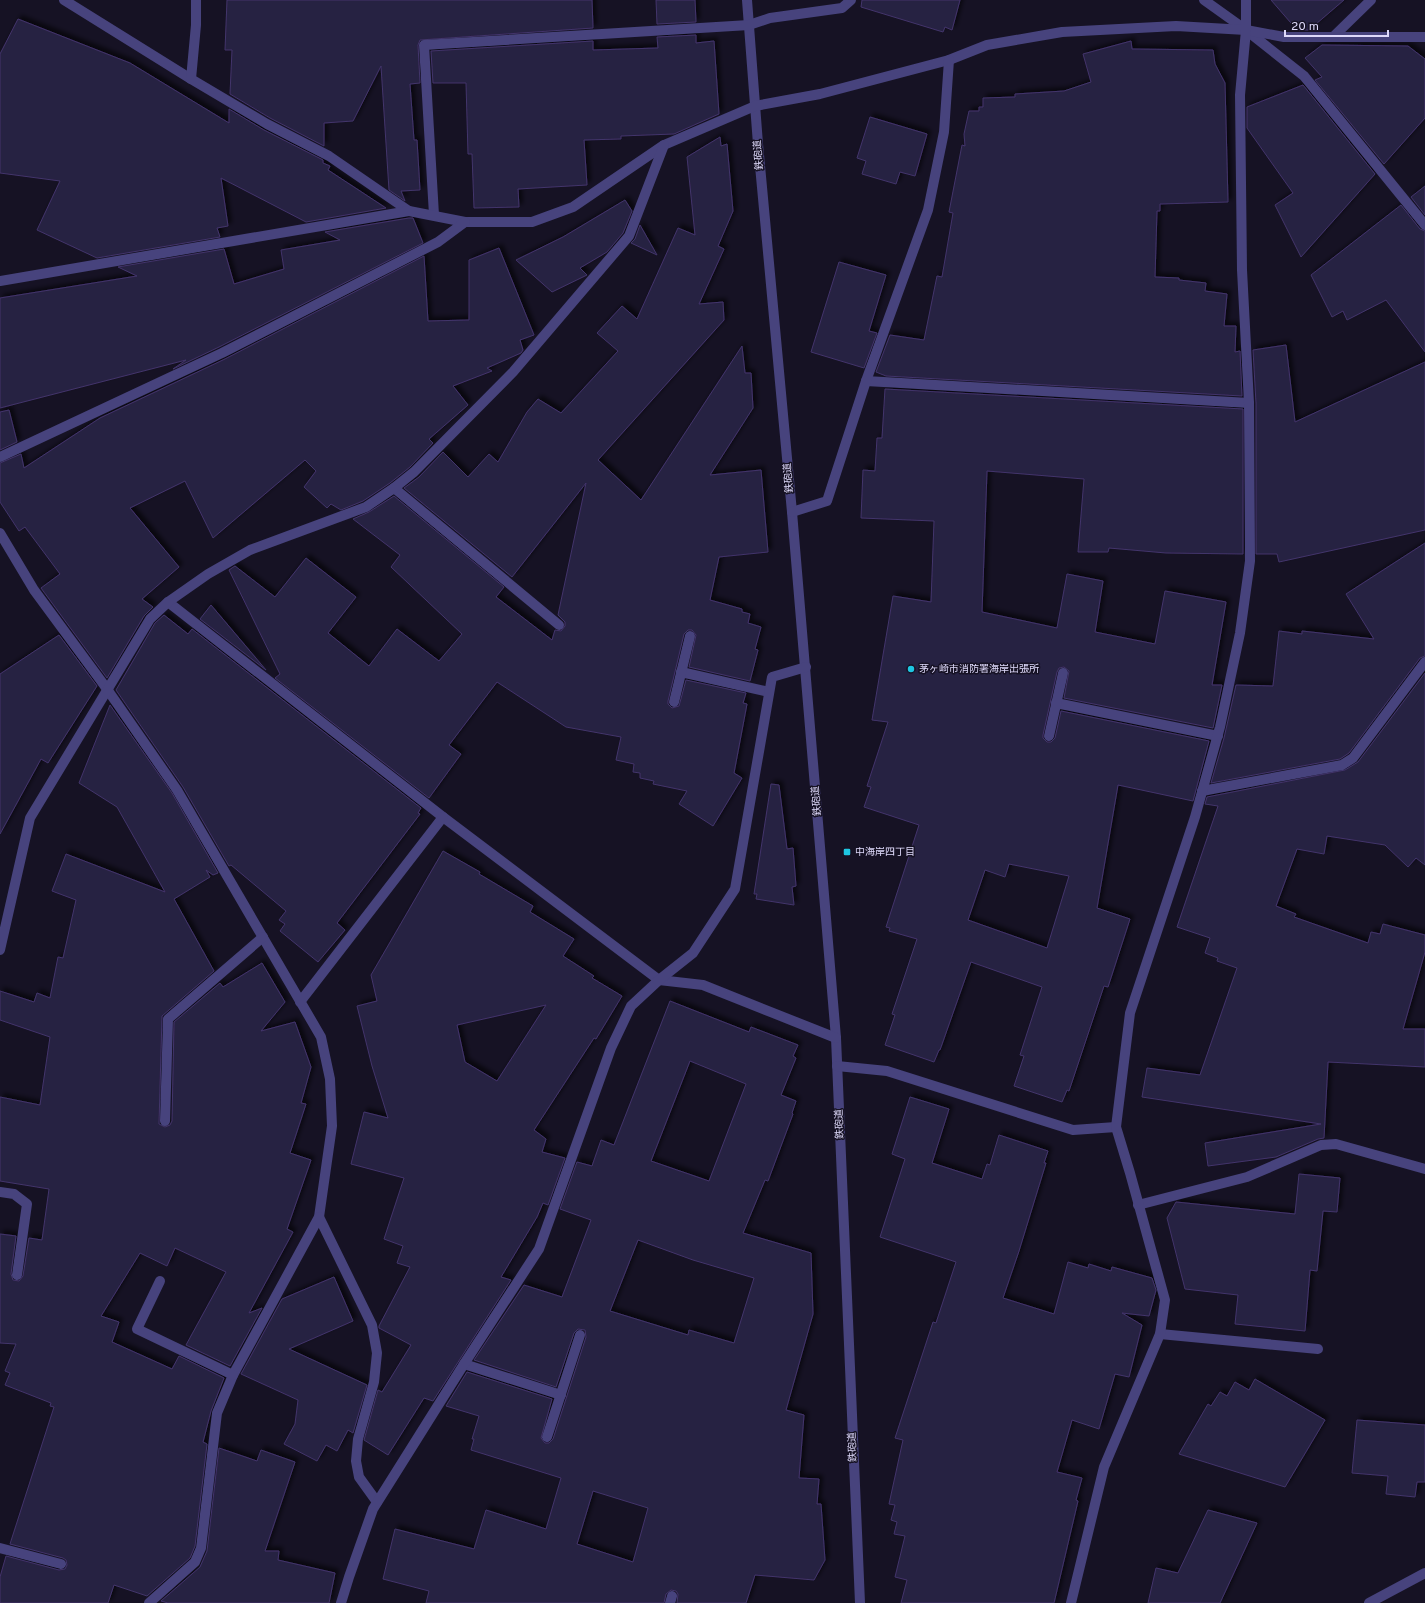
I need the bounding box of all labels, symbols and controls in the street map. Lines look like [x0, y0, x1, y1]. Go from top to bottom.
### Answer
scale bar [1285, 12, 1388, 38]
text: 20 m [1291, 19, 1319, 35]
street label: 鉄砲道 [751, 139, 767, 171]
street label: 鉄砲道 [781, 462, 797, 494]
place label: 茅ヶ崎市消防署海岸出張所 [919, 663, 1039, 676]
marker: 茅ヶ崎市消防署海岸出張所 [906, 664, 916, 674]
street label: 鉄砲道 [809, 785, 825, 817]
place label: 中海岸四丁目 [855, 846, 915, 859]
marker: 中海岸四丁目 [842, 847, 852, 857]
street label: 鉄砲道 [833, 1109, 847, 1139]
street label: 鉄砲道 [846, 1432, 860, 1462]

